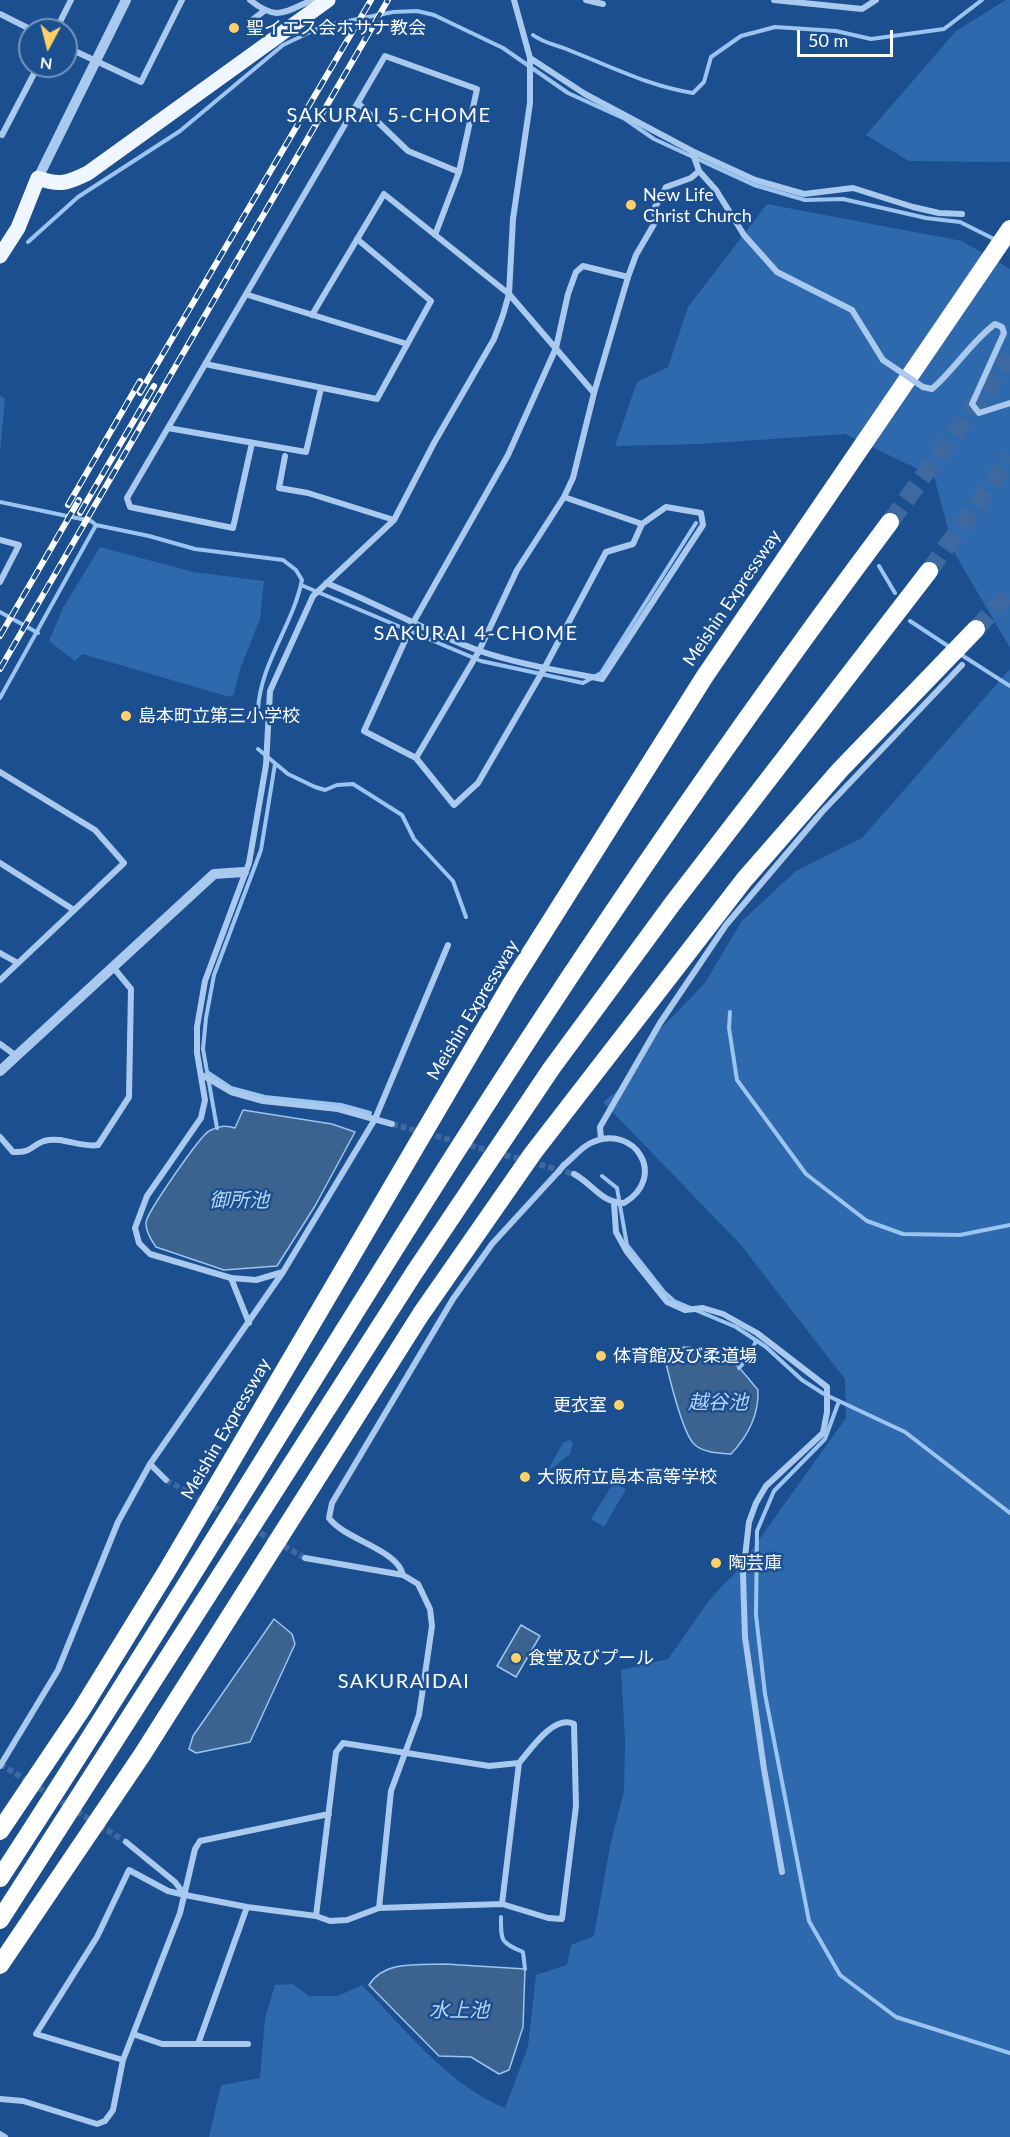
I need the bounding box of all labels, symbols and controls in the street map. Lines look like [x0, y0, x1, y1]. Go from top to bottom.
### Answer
place label: 聖イエス会ホサナ教会 [246, 17, 426, 39]
north arrow [18, 18, 78, 78]
scale bar [800, 18, 896, 56]
marker: 聖イエス会ホサナ教会 [227, 21, 241, 35]
text: 50 m [808, 29, 848, 51]
text: N [39, 54, 53, 75]
district label: SAKURAI 5-CHOME [286, 104, 492, 128]
place label: New Life Christ Church [643, 184, 752, 226]
marker: New Life Christ Church [624, 198, 638, 212]
street label: Meishin Expressway [678, 526, 786, 670]
district label: SAKURAI 4-CHOME [373, 622, 579, 646]
place label: 島本町立第三小学校 [138, 705, 300, 727]
marker: 島本町立第三小学校 [119, 709, 133, 723]
street label: Meishin Expressway [423, 936, 523, 1084]
water label: 御所池 [209, 1189, 269, 1213]
place label: 体育館及び柔道場 [613, 1345, 757, 1367]
marker: 体育館及び柔道場 [594, 1349, 608, 1363]
street label: Meishin Expressway [177, 1354, 275, 1504]
water label: 越谷池 [688, 1391, 748, 1415]
place label: 更衣室 [553, 1394, 607, 1416]
marker: 更衣室 [612, 1398, 626, 1412]
place label: 大阪府立島本高等学校 [537, 1466, 717, 1488]
marker: 大阪府立島本高等学校 [518, 1470, 532, 1484]
place label: 陶芸庫 [728, 1552, 782, 1574]
marker: 陶芸庫 [709, 1556, 723, 1570]
place label: 食堂及びプール [528, 1647, 654, 1669]
marker: 食堂及びプール [509, 1651, 523, 1665]
district label: SAKURAIDAI [338, 1670, 470, 1694]
water label: 水上池 [429, 1999, 489, 2023]

